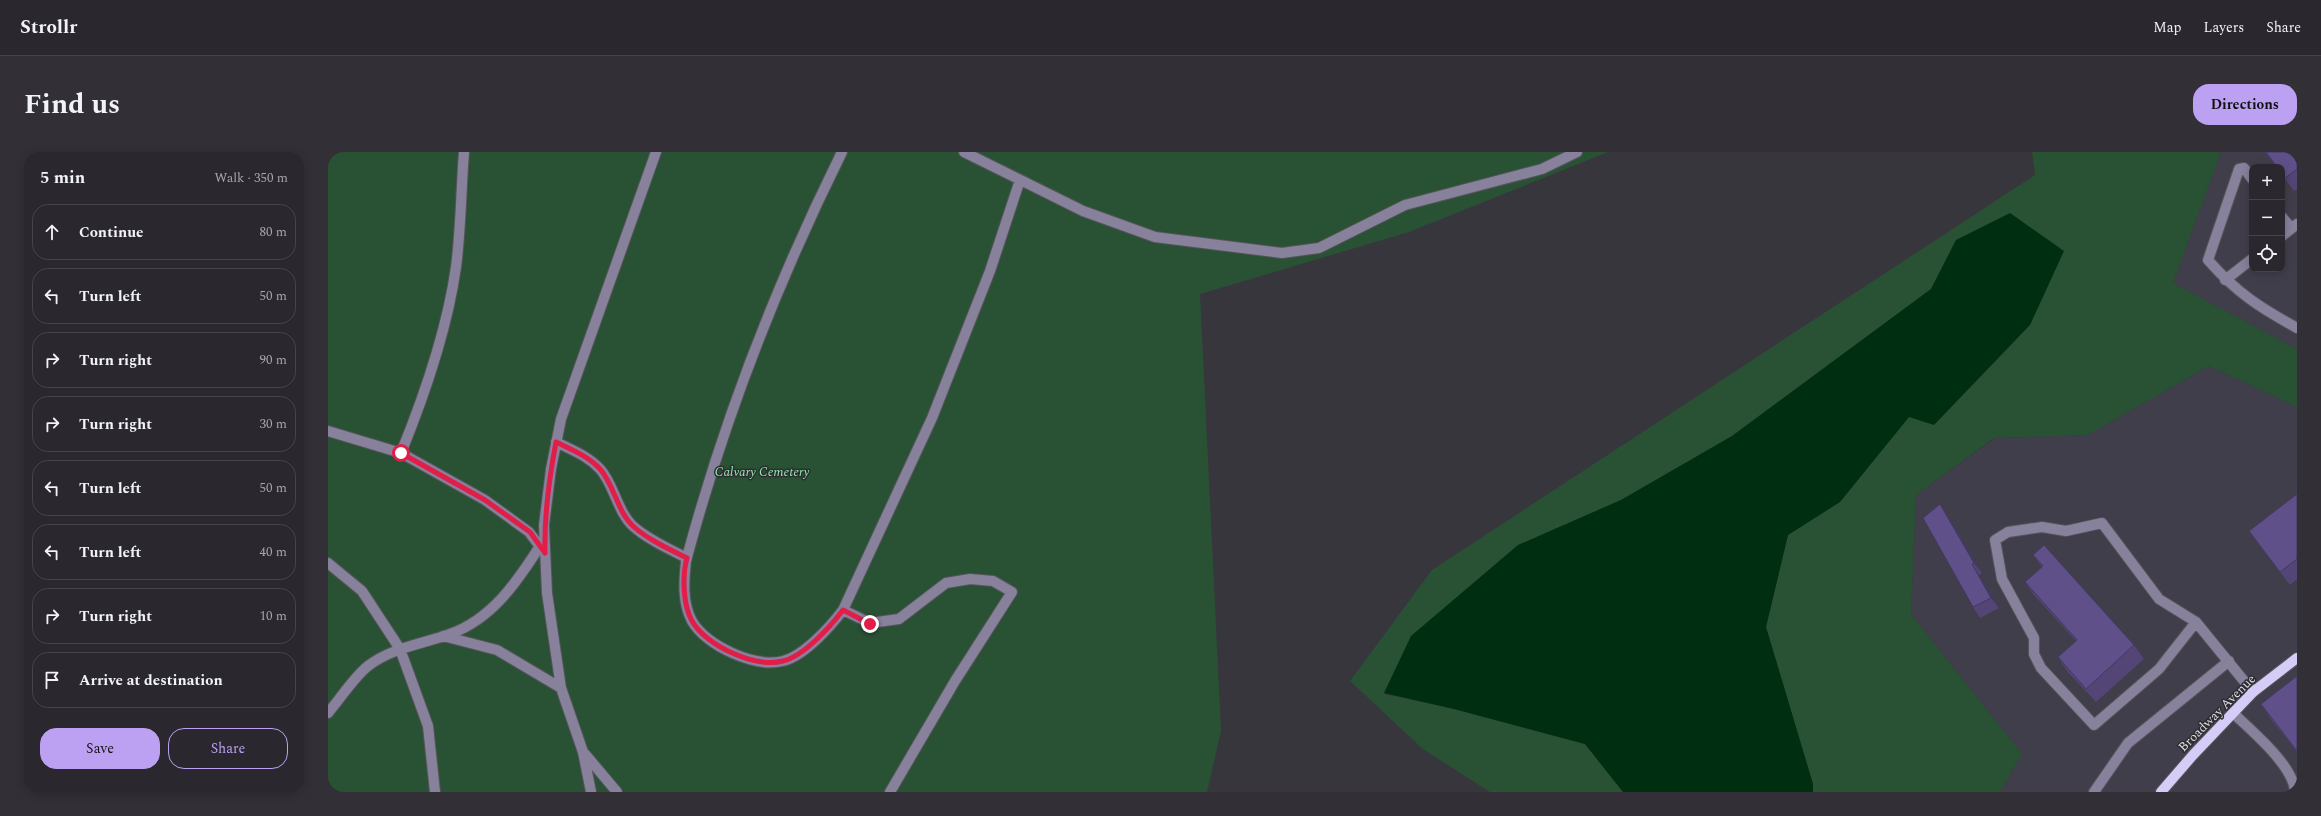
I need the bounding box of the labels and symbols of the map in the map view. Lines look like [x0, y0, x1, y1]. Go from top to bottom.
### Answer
route start [392, 444, 410, 462]
park label: Calvary Cemetery [715, 462, 809, 482]
route end [861, 615, 879, 633]
street label: Broadway Avenue [2174, 670, 2260, 756]

